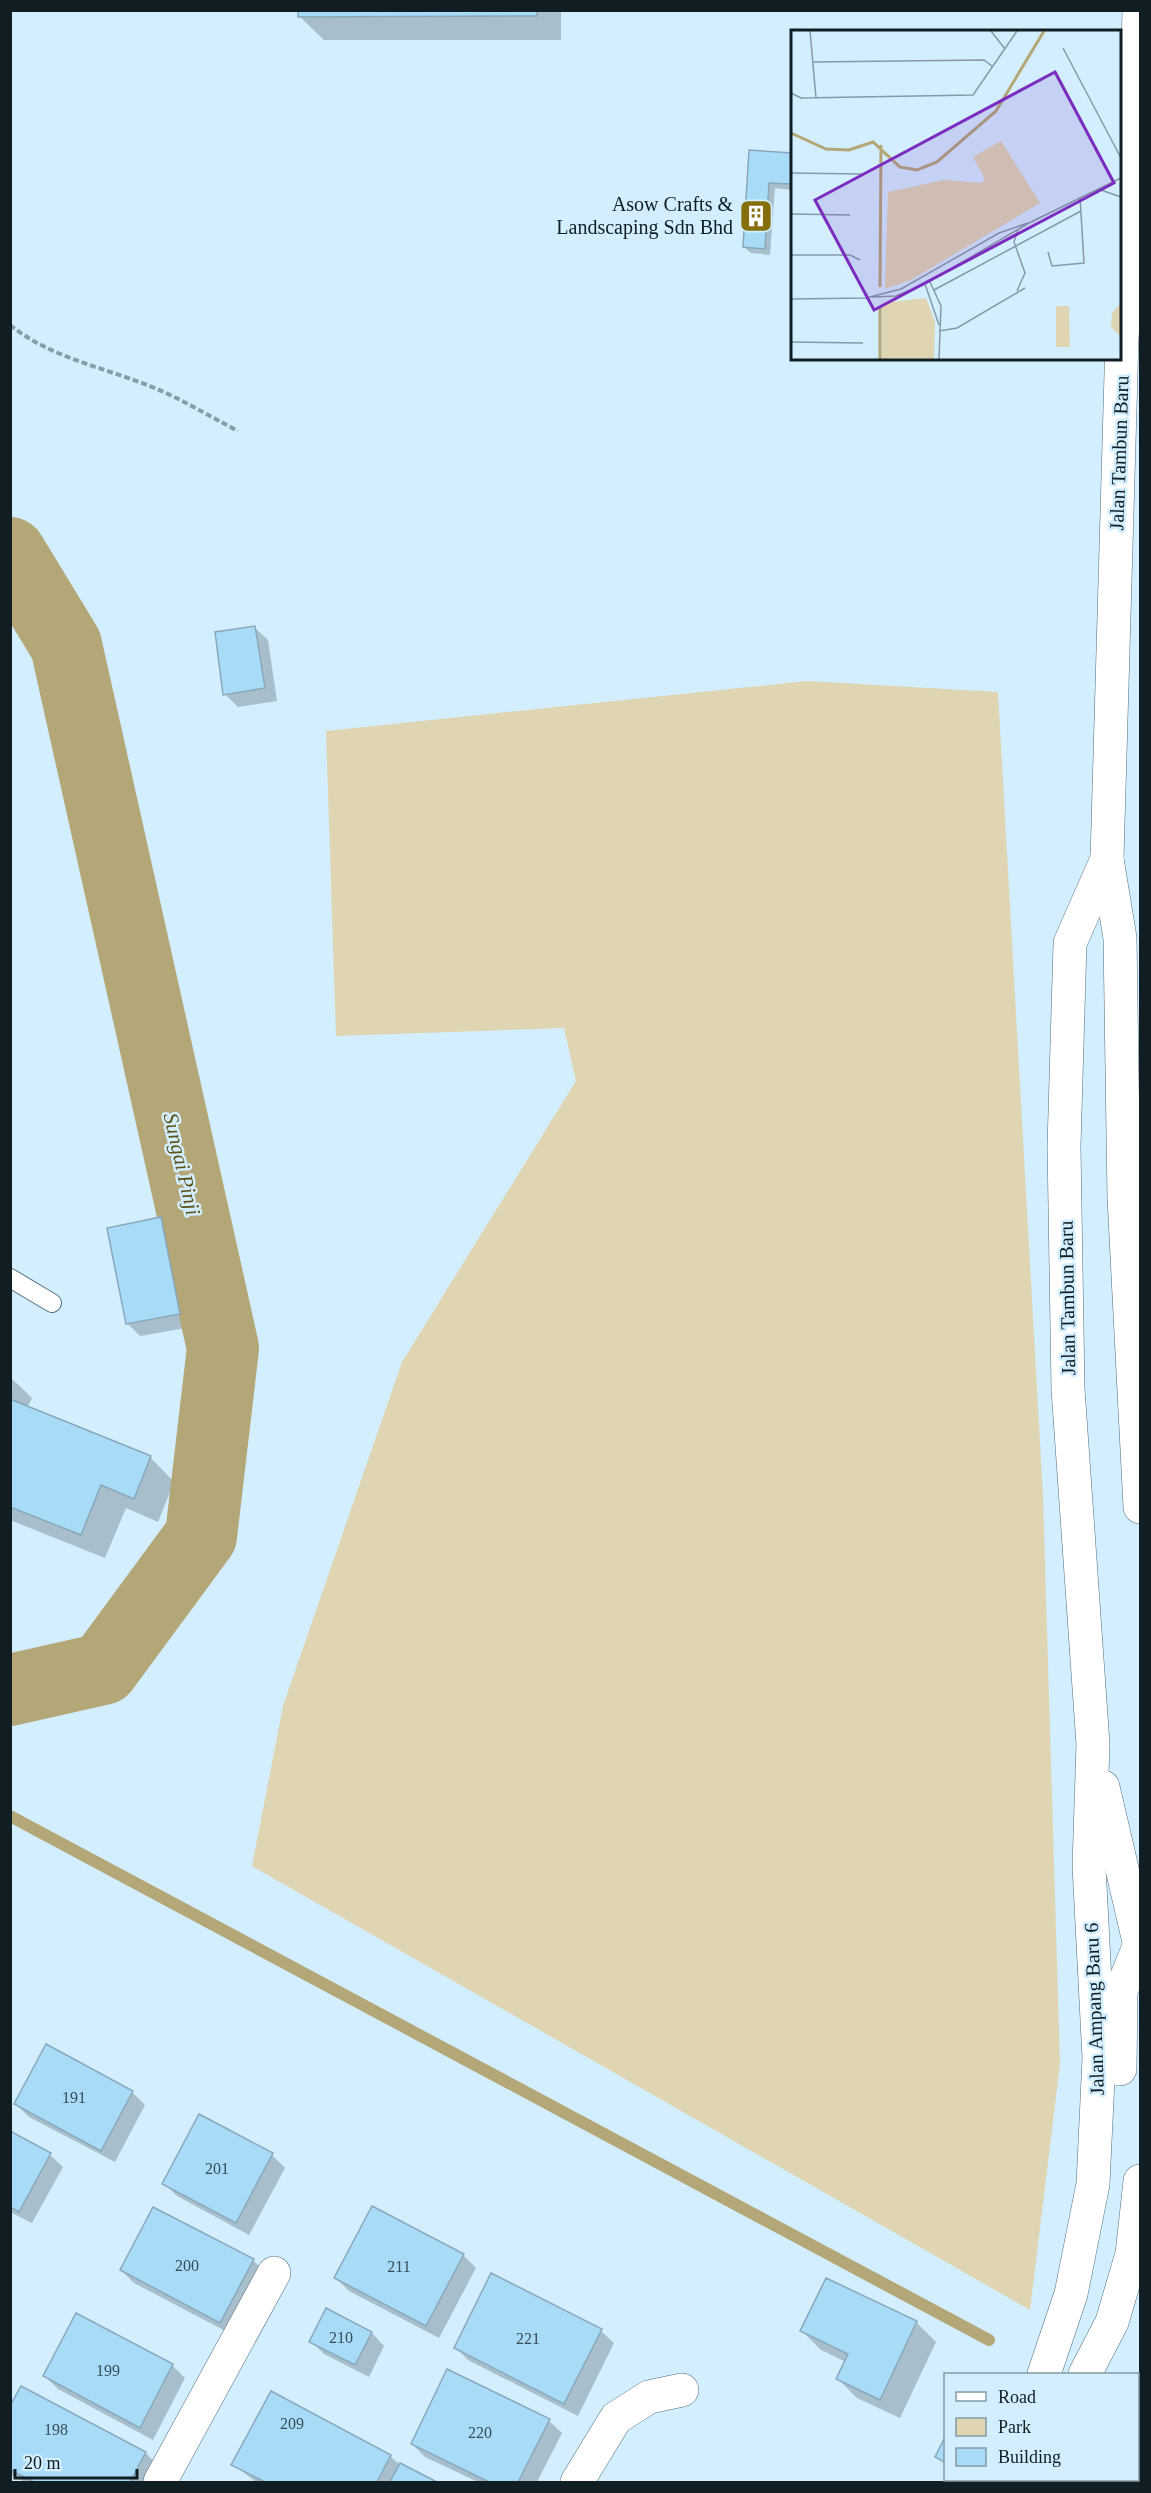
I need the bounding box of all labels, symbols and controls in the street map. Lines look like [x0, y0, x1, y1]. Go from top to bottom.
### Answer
inset map [791, 30, 1121, 360]
place label: Asow Crafts & Landscaping Sdn Bhd [556, 193, 733, 239]
building icon: Asow Crafts & Landscaping Sdn Bhd [738, 198, 774, 234]
street label: Jalan Tambun Baru [1105, 375, 1133, 531]
water label: Sungai Pinji [159, 1110, 205, 1218]
street label: Jalan Tambun Baru [1055, 1220, 1079, 1376]
street label: Jalan Ampang Baru 6 [1080, 1922, 1109, 2096]
house number: 191 [62, 2089, 86, 2106]
house number: 201 [205, 2160, 229, 2177]
house number: 200 [175, 2257, 199, 2274]
house number: 211 [387, 2258, 411, 2275]
house number: 210 [329, 2329, 353, 2346]
house number: 221 [516, 2330, 540, 2347]
house number: 199 [96, 2362, 120, 2379]
legend [944, 2373, 1139, 2481]
text: Road [998, 2387, 1036, 2407]
house number: 209 [280, 2415, 304, 2432]
text: Park [998, 2417, 1031, 2437]
house number: 198 [44, 2421, 68, 2438]
house number: 220 [468, 2424, 492, 2441]
scale bar [15, 2442, 136, 2480]
text: Building [998, 2447, 1061, 2467]
text: 20 m [24, 2453, 61, 2473]

